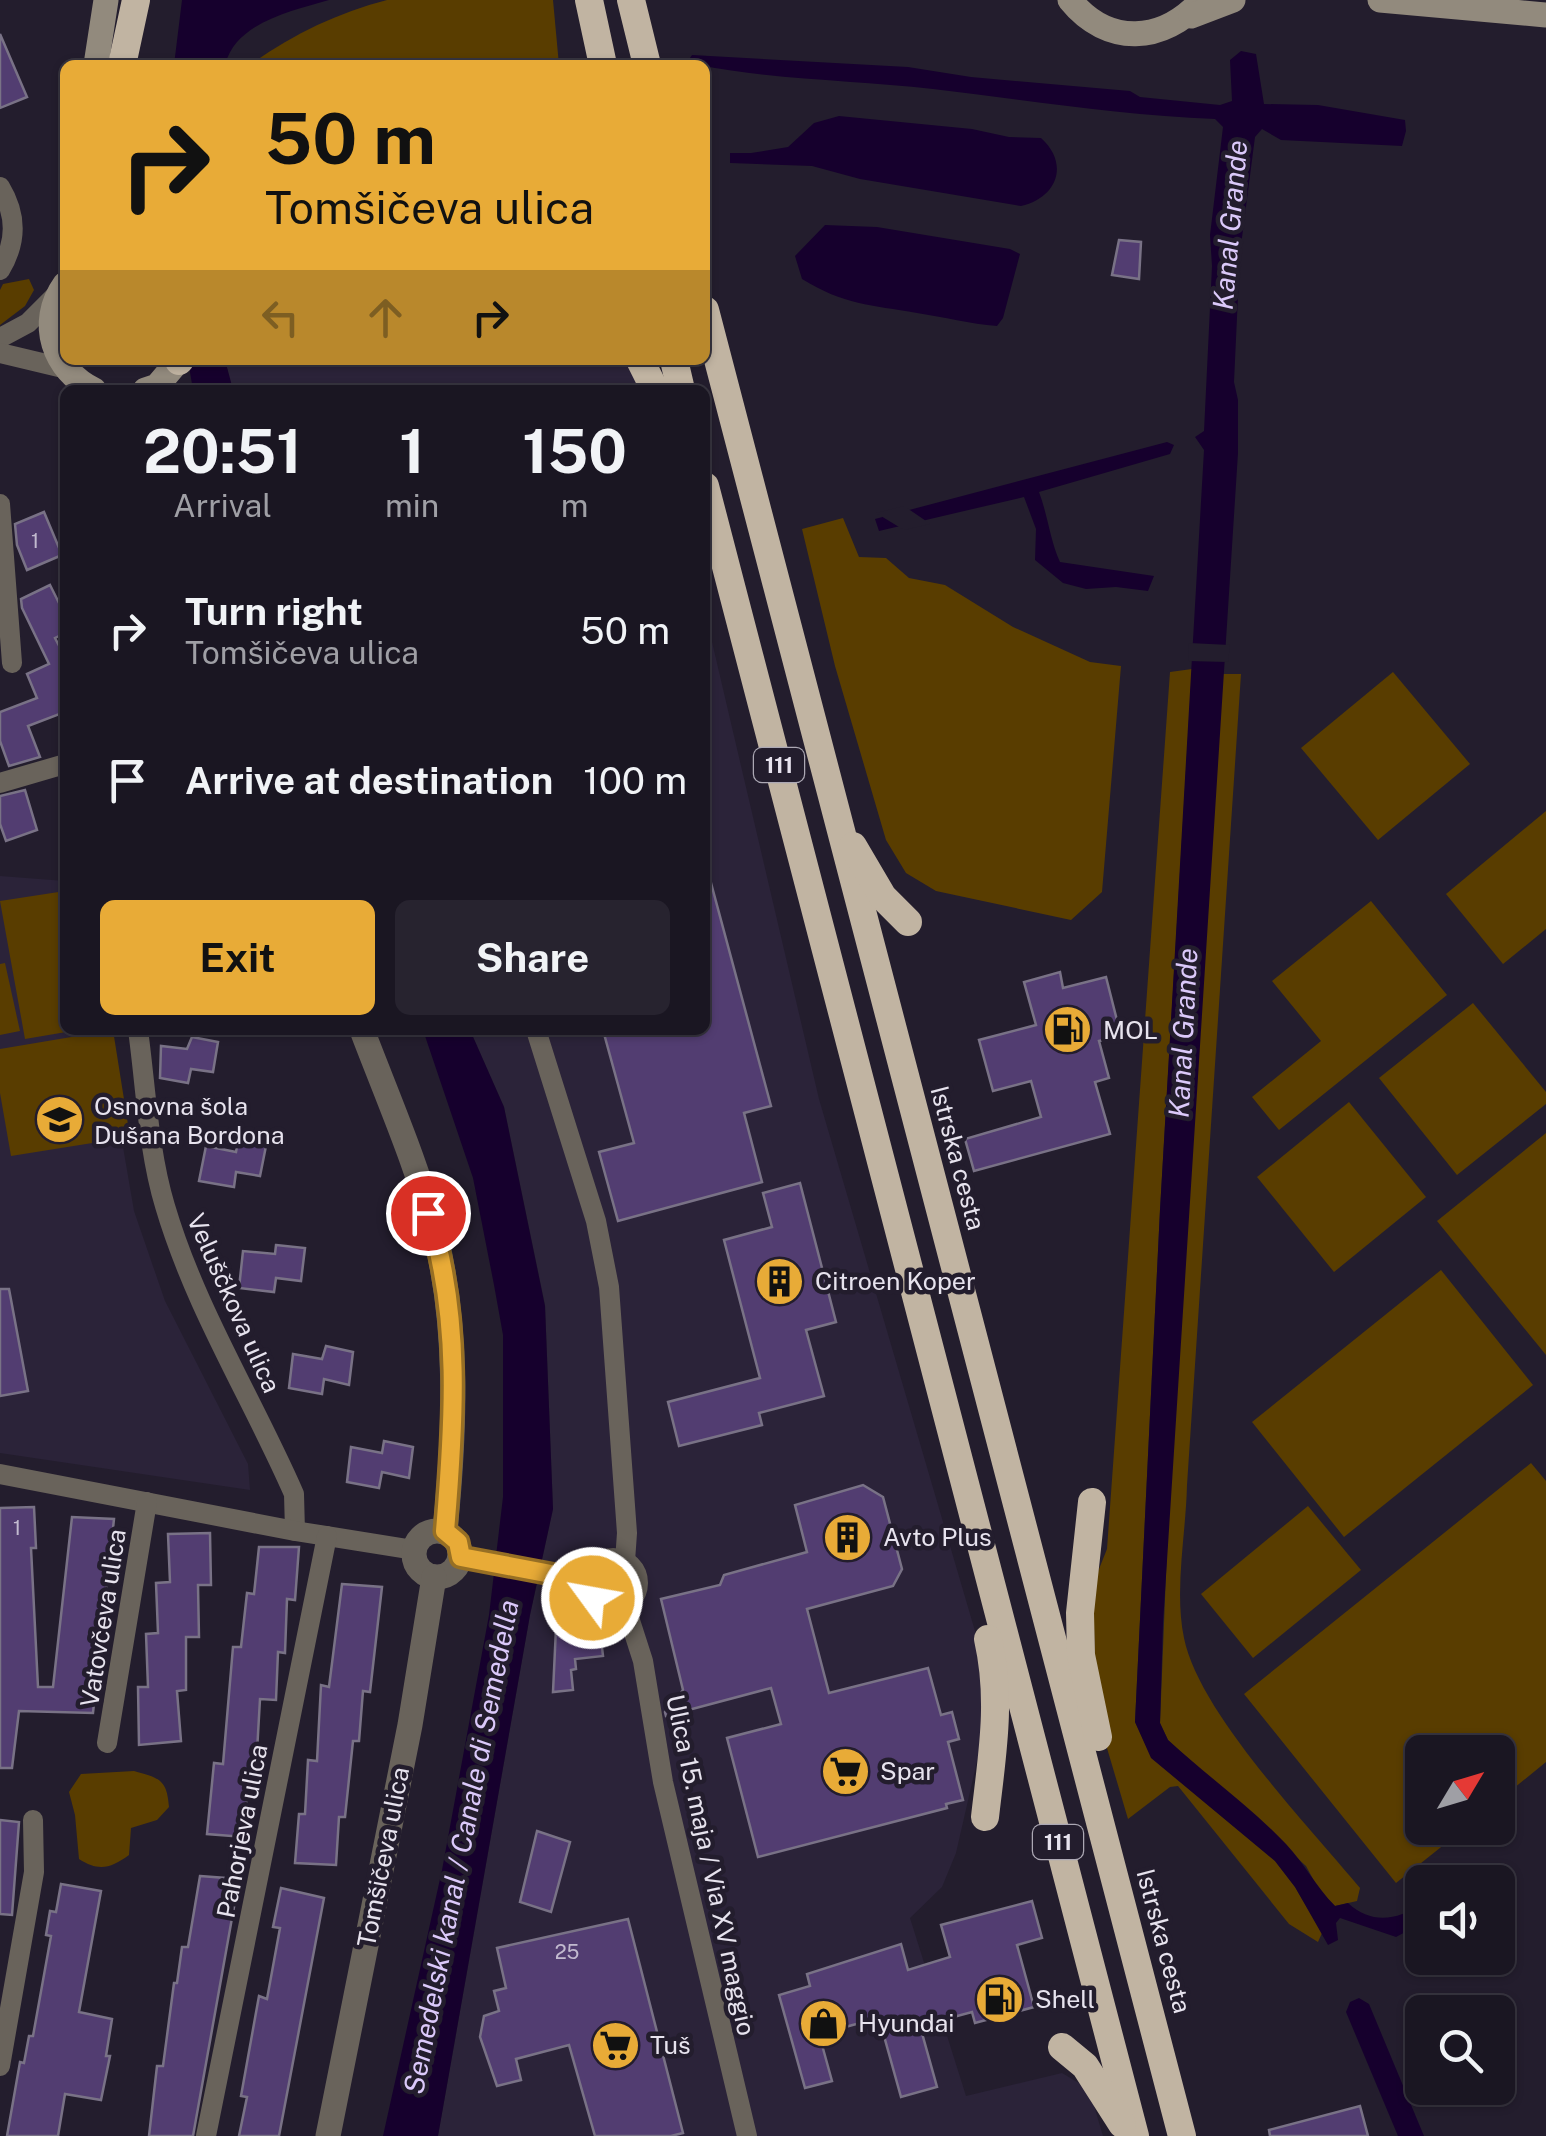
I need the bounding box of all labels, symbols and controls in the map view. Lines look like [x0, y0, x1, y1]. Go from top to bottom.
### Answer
text: 50 m [265, 97, 436, 180]
icon: right [100, 100, 230, 230]
water label: Kanal Grande [1206, 139, 1253, 311]
text: Tomšičeva ulica [265, 181, 594, 234]
icon: left [253, 290, 308, 345]
icon: ahead [358, 290, 413, 345]
icon: right [463, 290, 518, 345]
text: 20:51 [143, 416, 302, 487]
text: 1 [399, 416, 425, 487]
text: 150 [522, 416, 627, 487]
text: Arrival [173, 487, 272, 524]
text: min [385, 487, 439, 524]
text: m [561, 487, 588, 524]
house number: 1 [31, 529, 39, 553]
text: Turn right [185, 589, 363, 634]
icon: right [100, 603, 155, 658]
text: 50 m [580, 608, 670, 653]
text: Tomšičeva ulica [185, 634, 419, 671]
road number: 111 [754, 748, 804, 782]
icon: arrive [100, 753, 155, 808]
text: Arrive at destination [185, 758, 553, 803]
text: 100 m [583, 758, 687, 803]
button: Exit [100, 900, 375, 1015]
button: Share [395, 900, 670, 1015]
water label: Kanal Grande [1162, 947, 1203, 1119]
fuel station icon: MOL [1042, 1004, 1094, 1056]
place label: MOL [1103, 1015, 1158, 1045]
street label: Istrska cesta [924, 1083, 992, 1233]
place label: Osnovna šola Dušana Bordona [94, 1091, 284, 1150]
school or university icon: Osnovna šola Dušana Bordona [33, 1094, 85, 1146]
pin [386, 1171, 471, 1256]
icon: arrive [401, 1186, 456, 1241]
street label: Veluščkova ulica [181, 1209, 287, 1397]
building icon: Citroen Koper [754, 1255, 806, 1307]
place label: Citroen Koper [815, 1266, 976, 1296]
building icon: Avto Plus [822, 1511, 874, 1563]
house number: 1 [13, 1516, 21, 1540]
place label: Avto Plus [883, 1522, 992, 1552]
street label: Vatovčeva ulica [74, 1527, 132, 1709]
position arrow [540, 1546, 644, 1650]
water label: Semedelski kanal / Canale di Semedella [396, 1597, 525, 2097]
street label: Ulica 15. maja / Via XV maggio [660, 1692, 762, 2038]
north arrow [1405, 1735, 1515, 1845]
map controls [1405, 1735, 1515, 2105]
street label: Pahorjeva ulica [210, 1742, 274, 1920]
supermarket icon: Spar [819, 1745, 871, 1797]
place label: Spar [880, 1756, 935, 1786]
street label: Tomšičeva ulica [351, 1764, 415, 1950]
road number: 111 [1033, 1825, 1083, 1859]
button: sound [1405, 1865, 1515, 1975]
street label: Istrska cesta [1130, 1866, 1198, 2016]
house number: 25 [555, 1940, 579, 1964]
fuel station icon: Shell [974, 1973, 1026, 2025]
place label: Shell [1035, 1984, 1095, 2014]
button: search [1405, 1995, 1515, 2105]
shop icon: Hyundai [797, 1997, 849, 2049]
place label: Hyundai [858, 2008, 955, 2038]
supermarket icon: Tuš [589, 2019, 641, 2071]
place label: Tuš [650, 2030, 691, 2060]

